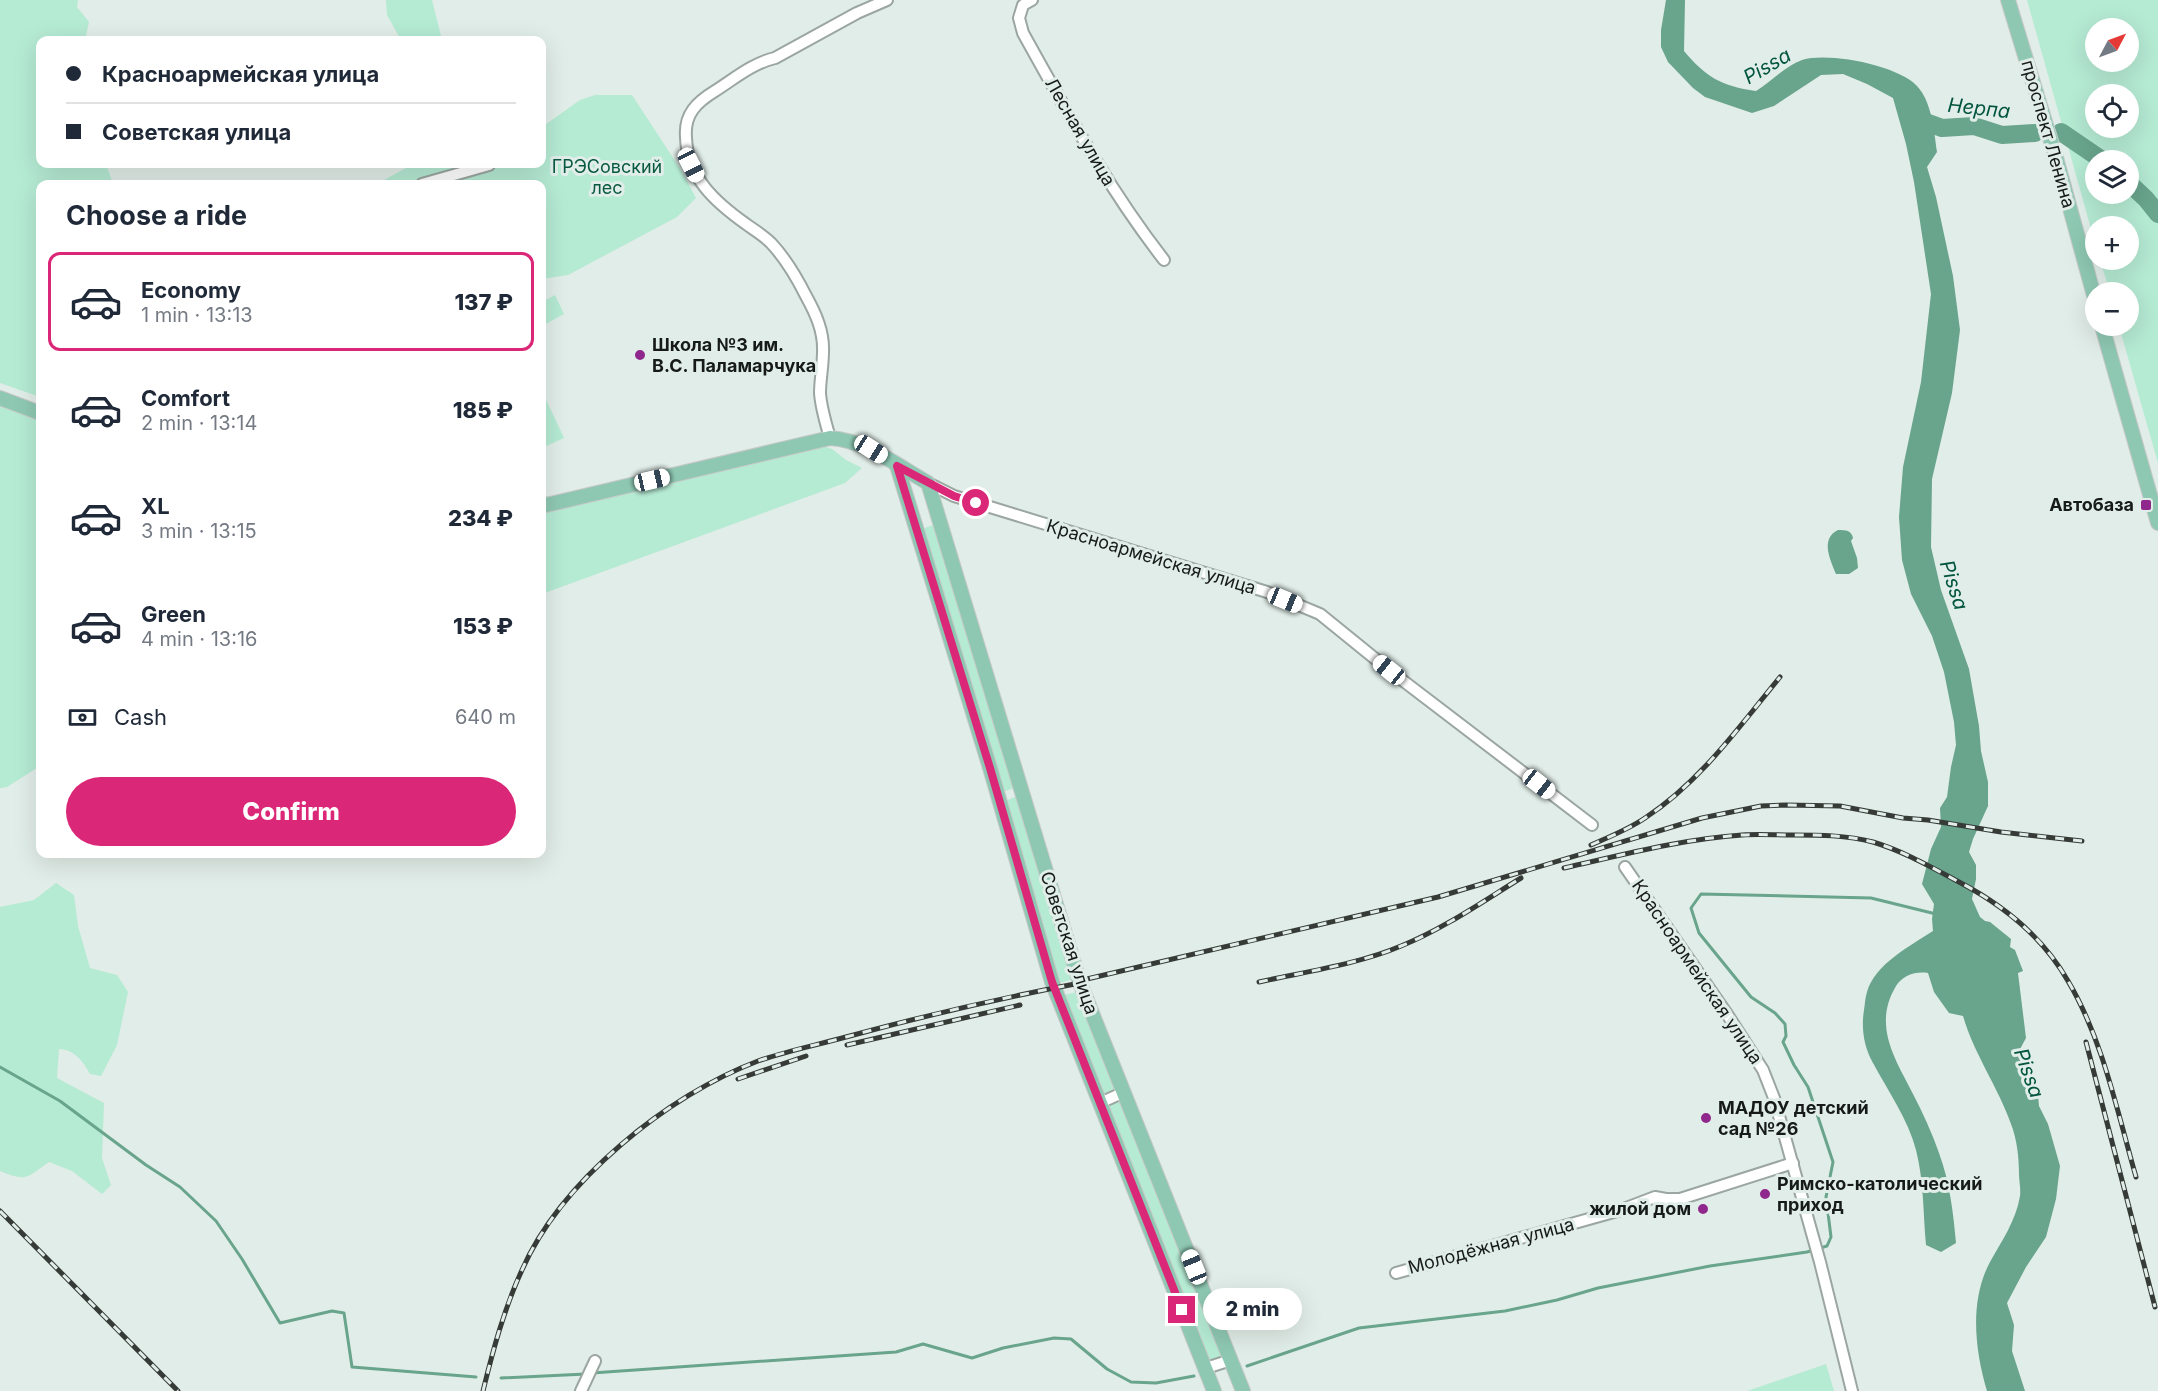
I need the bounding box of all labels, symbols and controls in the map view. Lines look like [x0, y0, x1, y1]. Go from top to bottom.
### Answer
north arrow [2085, 18, 2139, 72]
map controls [2085, 18, 2139, 336]
water label: Pissa [1739, 43, 1795, 89]
street label: проспект Ленина [2017, 57, 2080, 210]
text: Красноармейская улица [102, 61, 379, 87]
street label: Лесная улица [1041, 74, 1120, 189]
button: locate [2085, 84, 2139, 138]
water label: Нерпа [1947, 93, 2011, 123]
text: Советская улица [102, 119, 291, 145]
car [675, 145, 707, 185]
button: layers [2085, 150, 2139, 204]
park label: ГРЭСовский лес [552, 156, 662, 198]
text: Choose a ride [66, 199, 247, 232]
button: + [2085, 216, 2139, 270]
icon: car [69, 275, 123, 329]
text: Economy [141, 277, 241, 303]
button: − [2085, 282, 2139, 336]
text: 137 ₽ [454, 289, 513, 315]
text: 1 min · 13:13 [141, 303, 253, 327]
place label: Школа №3 им. В.С. Паламарчука [652, 334, 816, 376]
marker: Школа №3 им. В.С. Паламарчука [633, 348, 647, 362]
icon: car [69, 383, 123, 437]
text: Comfort [141, 385, 230, 411]
text: 185 ₽ [453, 397, 513, 423]
text: 2 min · 13:14 [141, 411, 257, 435]
car [851, 432, 891, 466]
car [632, 467, 672, 493]
route start [962, 489, 989, 516]
icon: car [69, 491, 123, 545]
text: XL [141, 493, 170, 519]
place label: Автобаза [2049, 494, 2134, 515]
marker: Автобаза [2139, 498, 2153, 512]
text: 234 ₽ [448, 505, 513, 531]
street label: Красноармейская улица [1044, 515, 1258, 598]
text: 3 min · 13:15 [141, 519, 257, 543]
water label: Pissa [1935, 557, 1973, 613]
car [1265, 585, 1305, 615]
icon: car [69, 599, 123, 653]
text: Green [141, 601, 206, 627]
text: 153 ₽ [453, 613, 513, 639]
text: 4 min · 13:16 [141, 627, 258, 651]
car [1369, 652, 1409, 688]
icon: cash [66, 701, 99, 734]
text: Cash [114, 704, 167, 730]
text: 640 m [455, 705, 516, 729]
car [1519, 766, 1559, 802]
button: Confirm [66, 777, 516, 846]
street label: Советская улица [1036, 869, 1102, 1017]
street label: Красноармейская улица [1628, 876, 1767, 1068]
water label: Pissa [2009, 1045, 2049, 1101]
place label: МАДОУ детский сад №26 [1718, 1097, 1869, 1139]
marker: МАДОУ детский сад №26 [1699, 1111, 1713, 1125]
place label: Римско-католический приход [1777, 1173, 1982, 1215]
marker: Римско-католический приход [1758, 1187, 1772, 1201]
place label: жилой дом [1589, 1198, 1691, 1219]
marker: жилой дом [1696, 1202, 1710, 1216]
street label: Молодёжная улица [1406, 1213, 1576, 1278]
car [1179, 1247, 1209, 1287]
callout: 2 min [1203, 1289, 1302, 1331]
route end [1168, 1296, 1195, 1323]
text: 2 min [1225, 1297, 1280, 1321]

